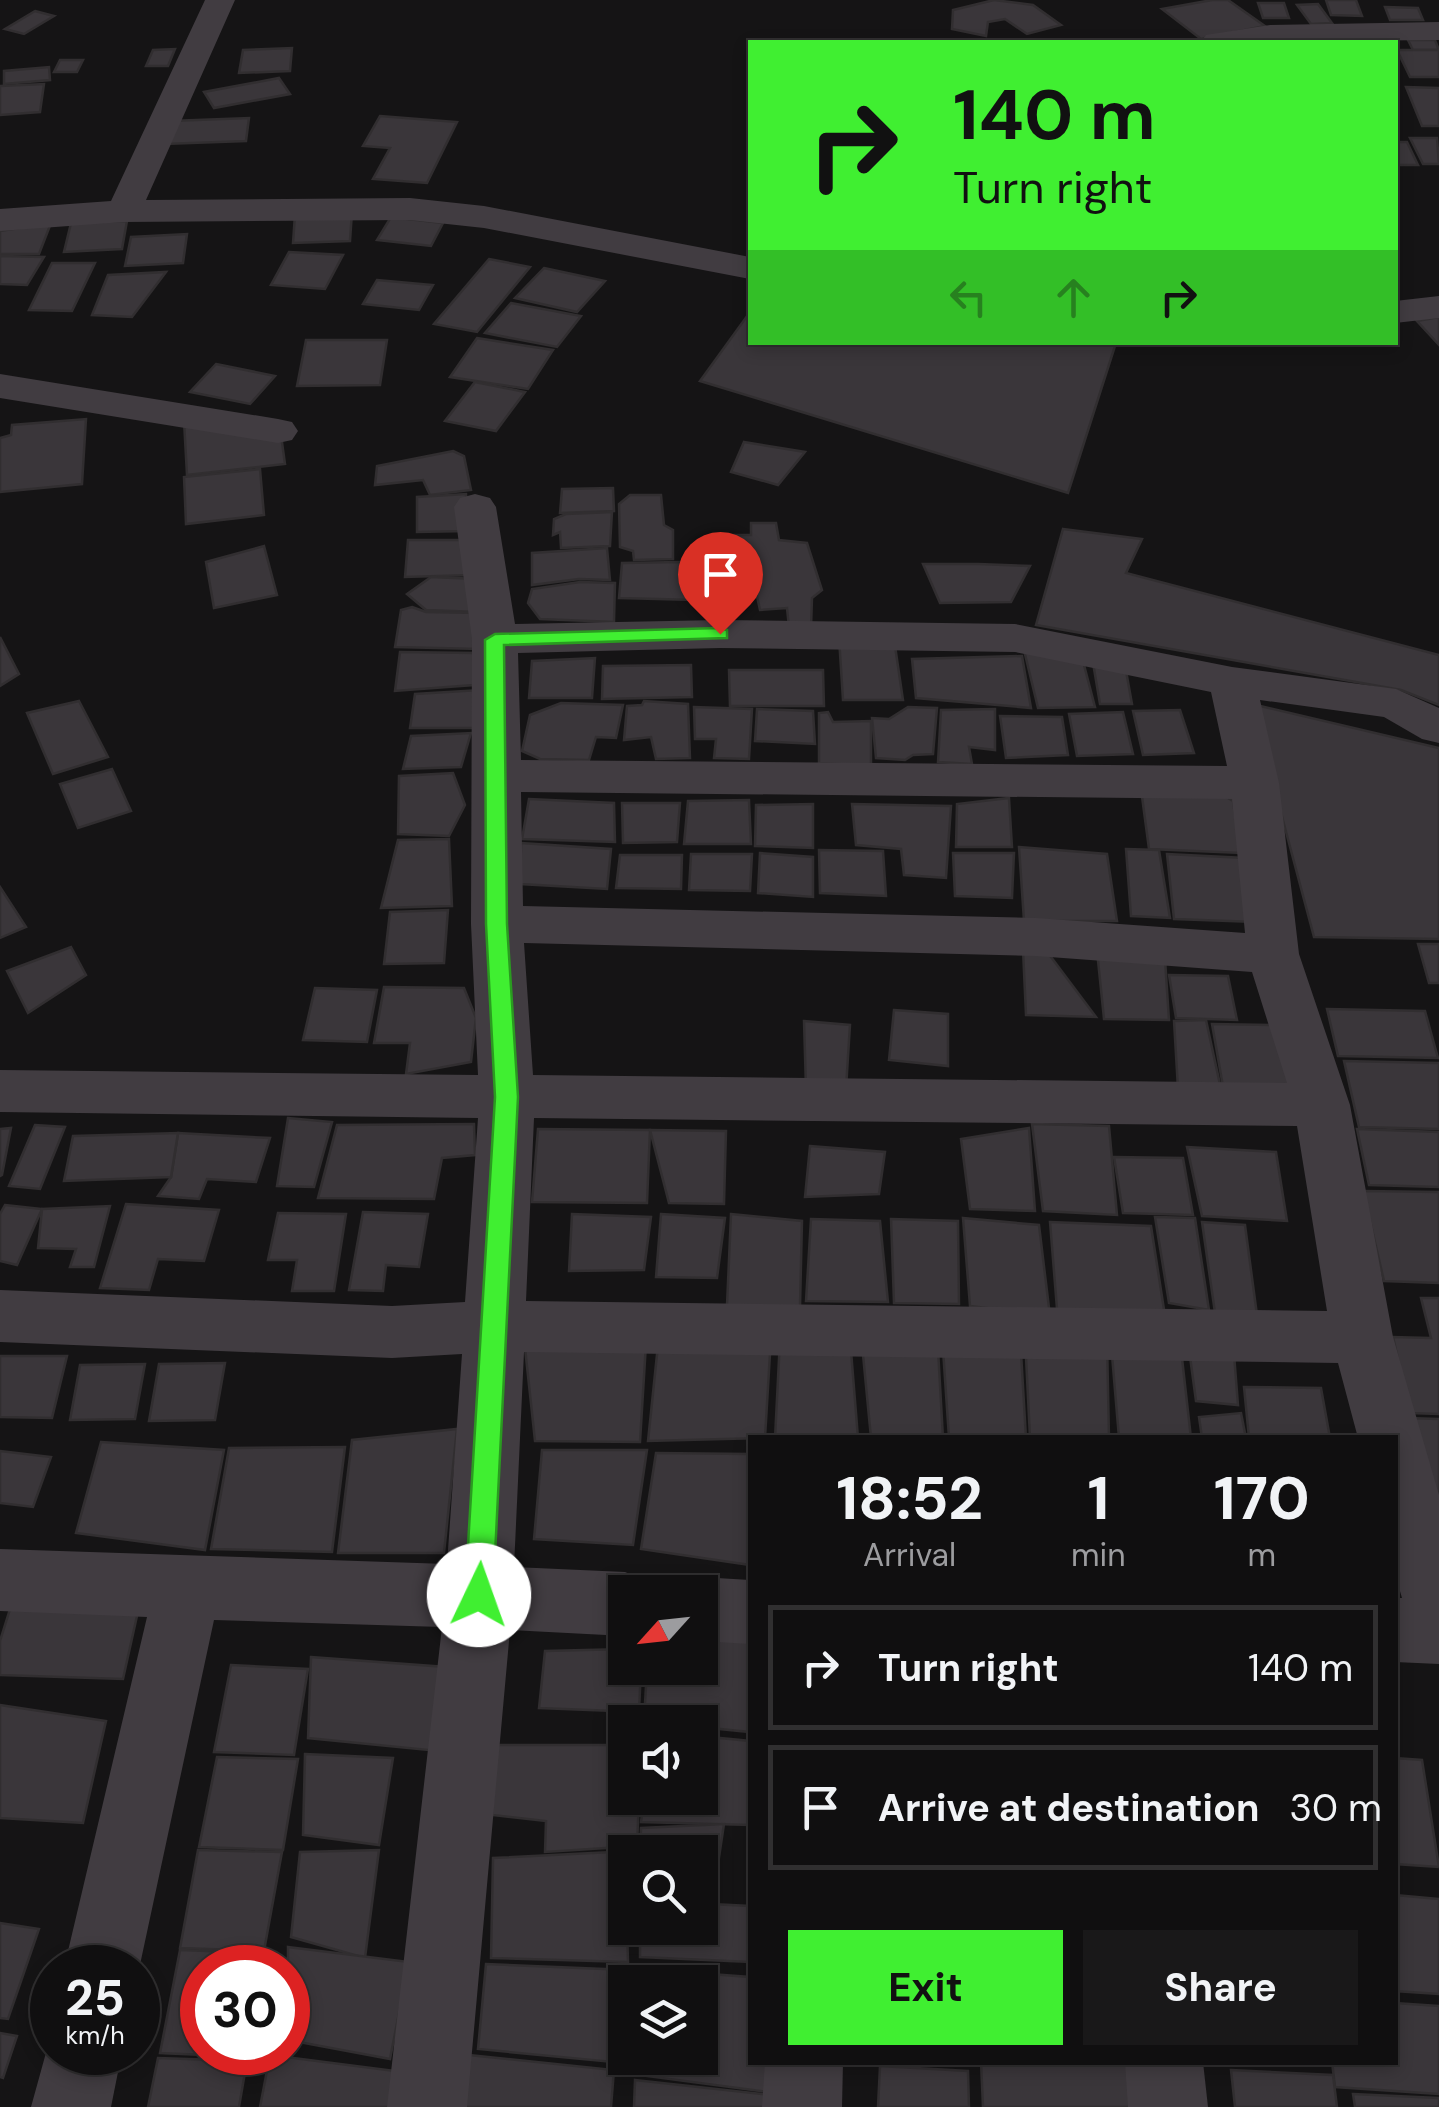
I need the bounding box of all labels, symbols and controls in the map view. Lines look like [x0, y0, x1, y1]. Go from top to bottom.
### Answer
text: 140 m [953, 70, 1156, 161]
icon: right [788, 80, 918, 210]
text: Turn right [953, 158, 1152, 217]
icon: left [941, 270, 996, 325]
icon: ahead [1046, 270, 1101, 325]
icon: right [1151, 270, 1206, 325]
pin [678, 532, 763, 635]
icon: arrive [693, 547, 748, 602]
text: 18:52 [836, 1459, 983, 1538]
text: 1 [1087, 1459, 1109, 1538]
text: 170 [1214, 1459, 1310, 1538]
text: Arrival [863, 1534, 956, 1576]
text: min [1071, 1534, 1126, 1576]
text: m [1248, 1534, 1276, 1576]
position arrow [427, 1543, 531, 1647]
north arrow [608, 1575, 718, 1685]
map controls [608, 1575, 718, 2075]
icon: right [793, 1640, 848, 1695]
text: Turn right [878, 1643, 1059, 1693]
text: 140 m [1248, 1643, 1353, 1693]
button: sound [608, 1705, 718, 1815]
icon: arrive [793, 1780, 848, 1835]
text: Arrive at destination [878, 1783, 1260, 1833]
text: 30 m [1290, 1783, 1382, 1833]
button: search [608, 1835, 718, 1945]
button: Exit [788, 1930, 1063, 2045]
button: Share [1083, 1930, 1358, 2045]
speed limit sign: 30 [180, 1945, 310, 2075]
text: 25 [65, 1965, 125, 2031]
button: layers [608, 1965, 718, 2075]
text: km/h [65, 2019, 125, 2052]

